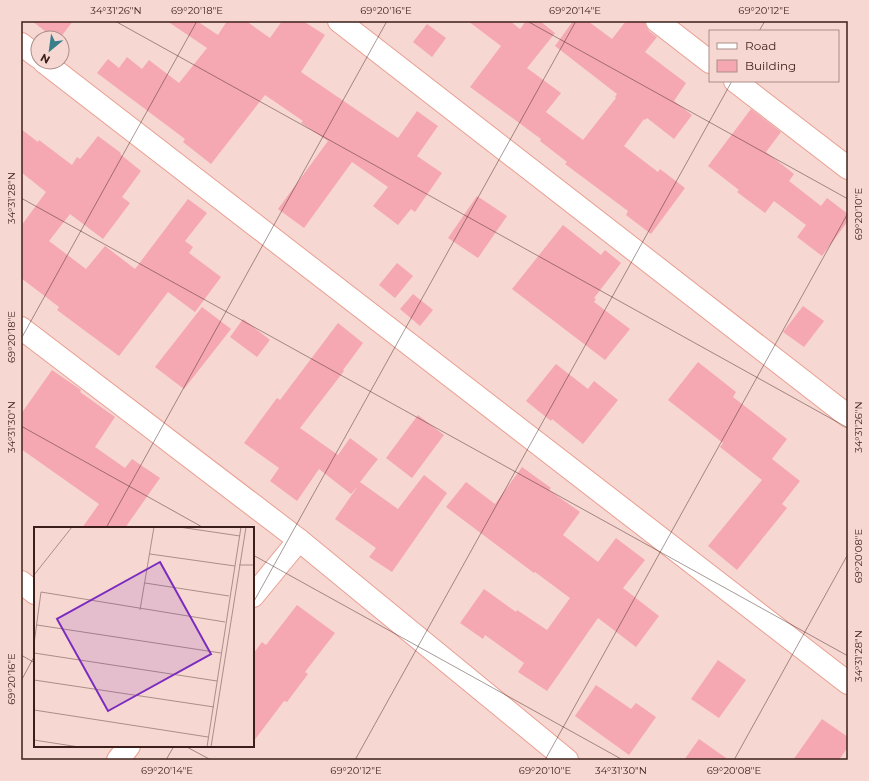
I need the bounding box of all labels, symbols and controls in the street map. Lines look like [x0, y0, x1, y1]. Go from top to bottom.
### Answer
text: 34°31'26"N [90, 4, 142, 17]
text: 69°20'18"E [171, 4, 223, 17]
text: 69°20'16"E [360, 4, 412, 17]
text: 69°20'14"E [549, 4, 601, 17]
text: 69°20'12"E [738, 4, 790, 17]
north arrow [30, 30, 70, 70]
legend [709, 30, 839, 82]
text: Road [745, 38, 776, 53]
text: N [38, 50, 52, 67]
text: Building [745, 58, 796, 73]
text: 34°31'28"N [5, 172, 18, 224]
text: 69°20'10"E [852, 188, 865, 240]
text: 69°20'18"E [5, 311, 18, 363]
text: 34°31'30"N [5, 401, 18, 453]
text: 34°31'26"N [852, 401, 865, 453]
inset map [34, 527, 254, 747]
text: 69°20'08"E [852, 528, 865, 583]
text: 34°31'28"N [852, 630, 865, 682]
text: 69°20'16"E [5, 653, 18, 705]
text: 69°20'14"E [141, 764, 193, 777]
text: 69°20'12"E [330, 764, 382, 777]
text: 69°20'10"E [519, 764, 571, 777]
text: 34°31'30"N [595, 764, 647, 777]
text: 69°20'08"E [707, 764, 762, 777]

